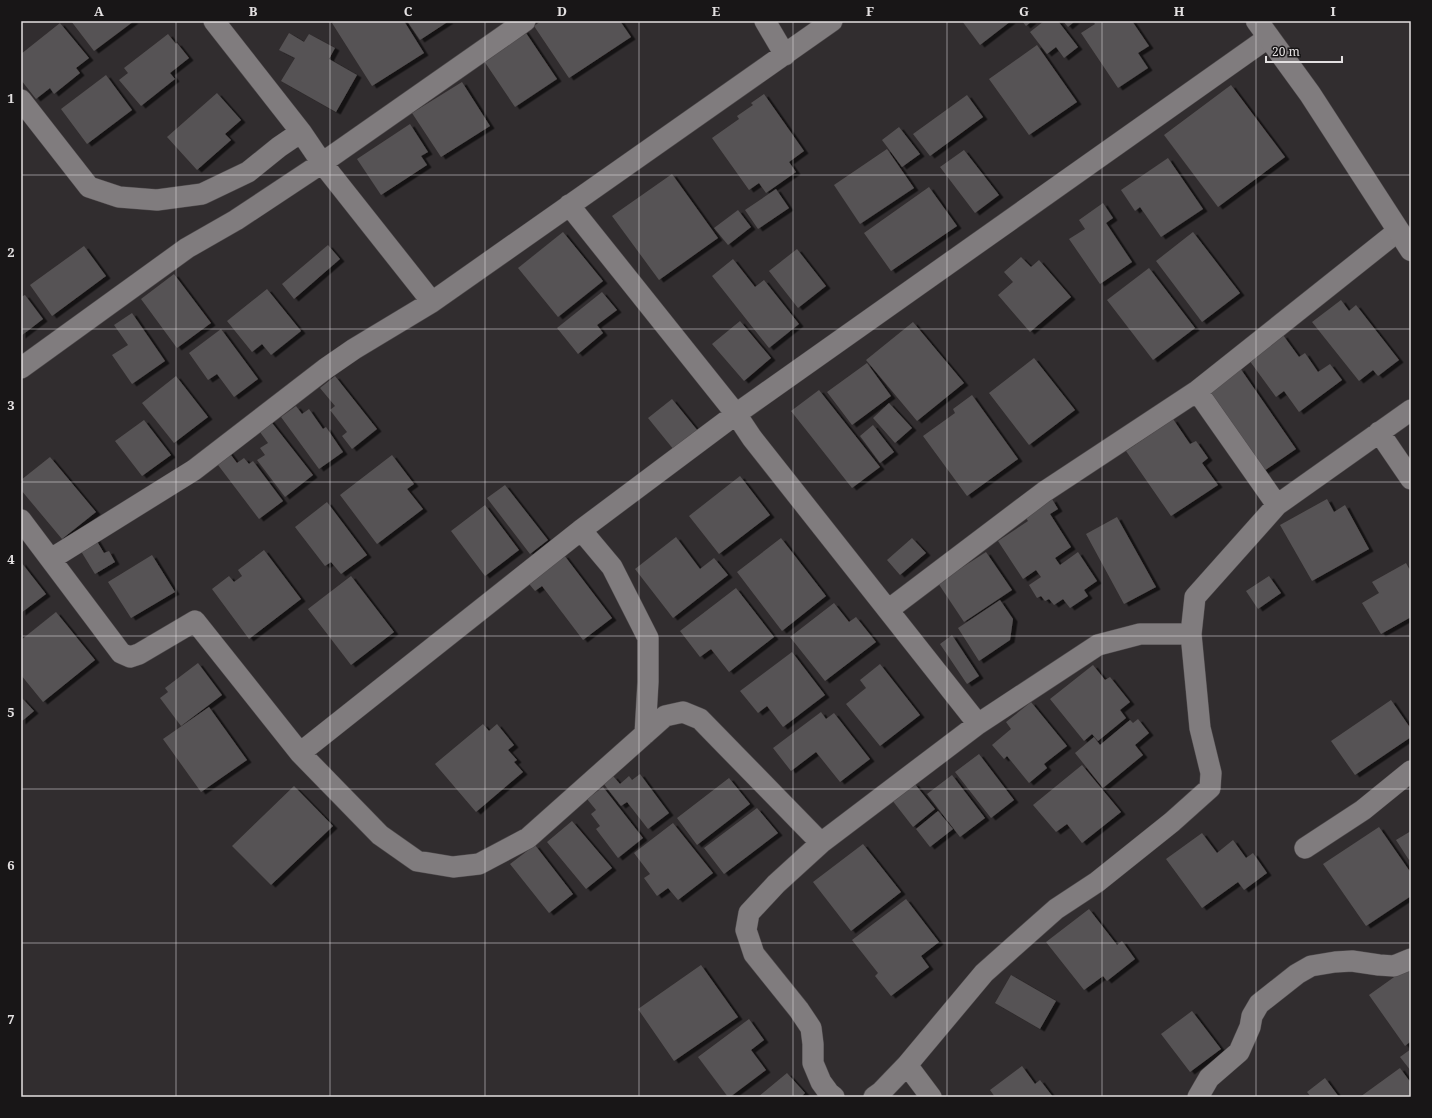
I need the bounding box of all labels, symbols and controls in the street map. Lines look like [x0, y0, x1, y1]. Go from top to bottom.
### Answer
text: A [94, 2, 104, 20]
text: B [249, 2, 258, 20]
text: C [404, 2, 413, 20]
text: D [557, 2, 567, 20]
text: E [712, 2, 721, 20]
text: F [866, 2, 874, 20]
text: G [1019, 2, 1029, 20]
text: H [1174, 2, 1185, 20]
text: I [1330, 2, 1336, 20]
scale bar [1266, 38, 1342, 64]
text: 20 m [1272, 43, 1300, 60]
text: 1 [7, 89, 15, 107]
text: 2 [7, 243, 15, 261]
text: 3 [7, 396, 15, 414]
text: 4 [7, 550, 15, 568]
text: 5 [7, 703, 15, 721]
text: 6 [7, 856, 15, 874]
text: 7 [7, 1010, 15, 1028]

